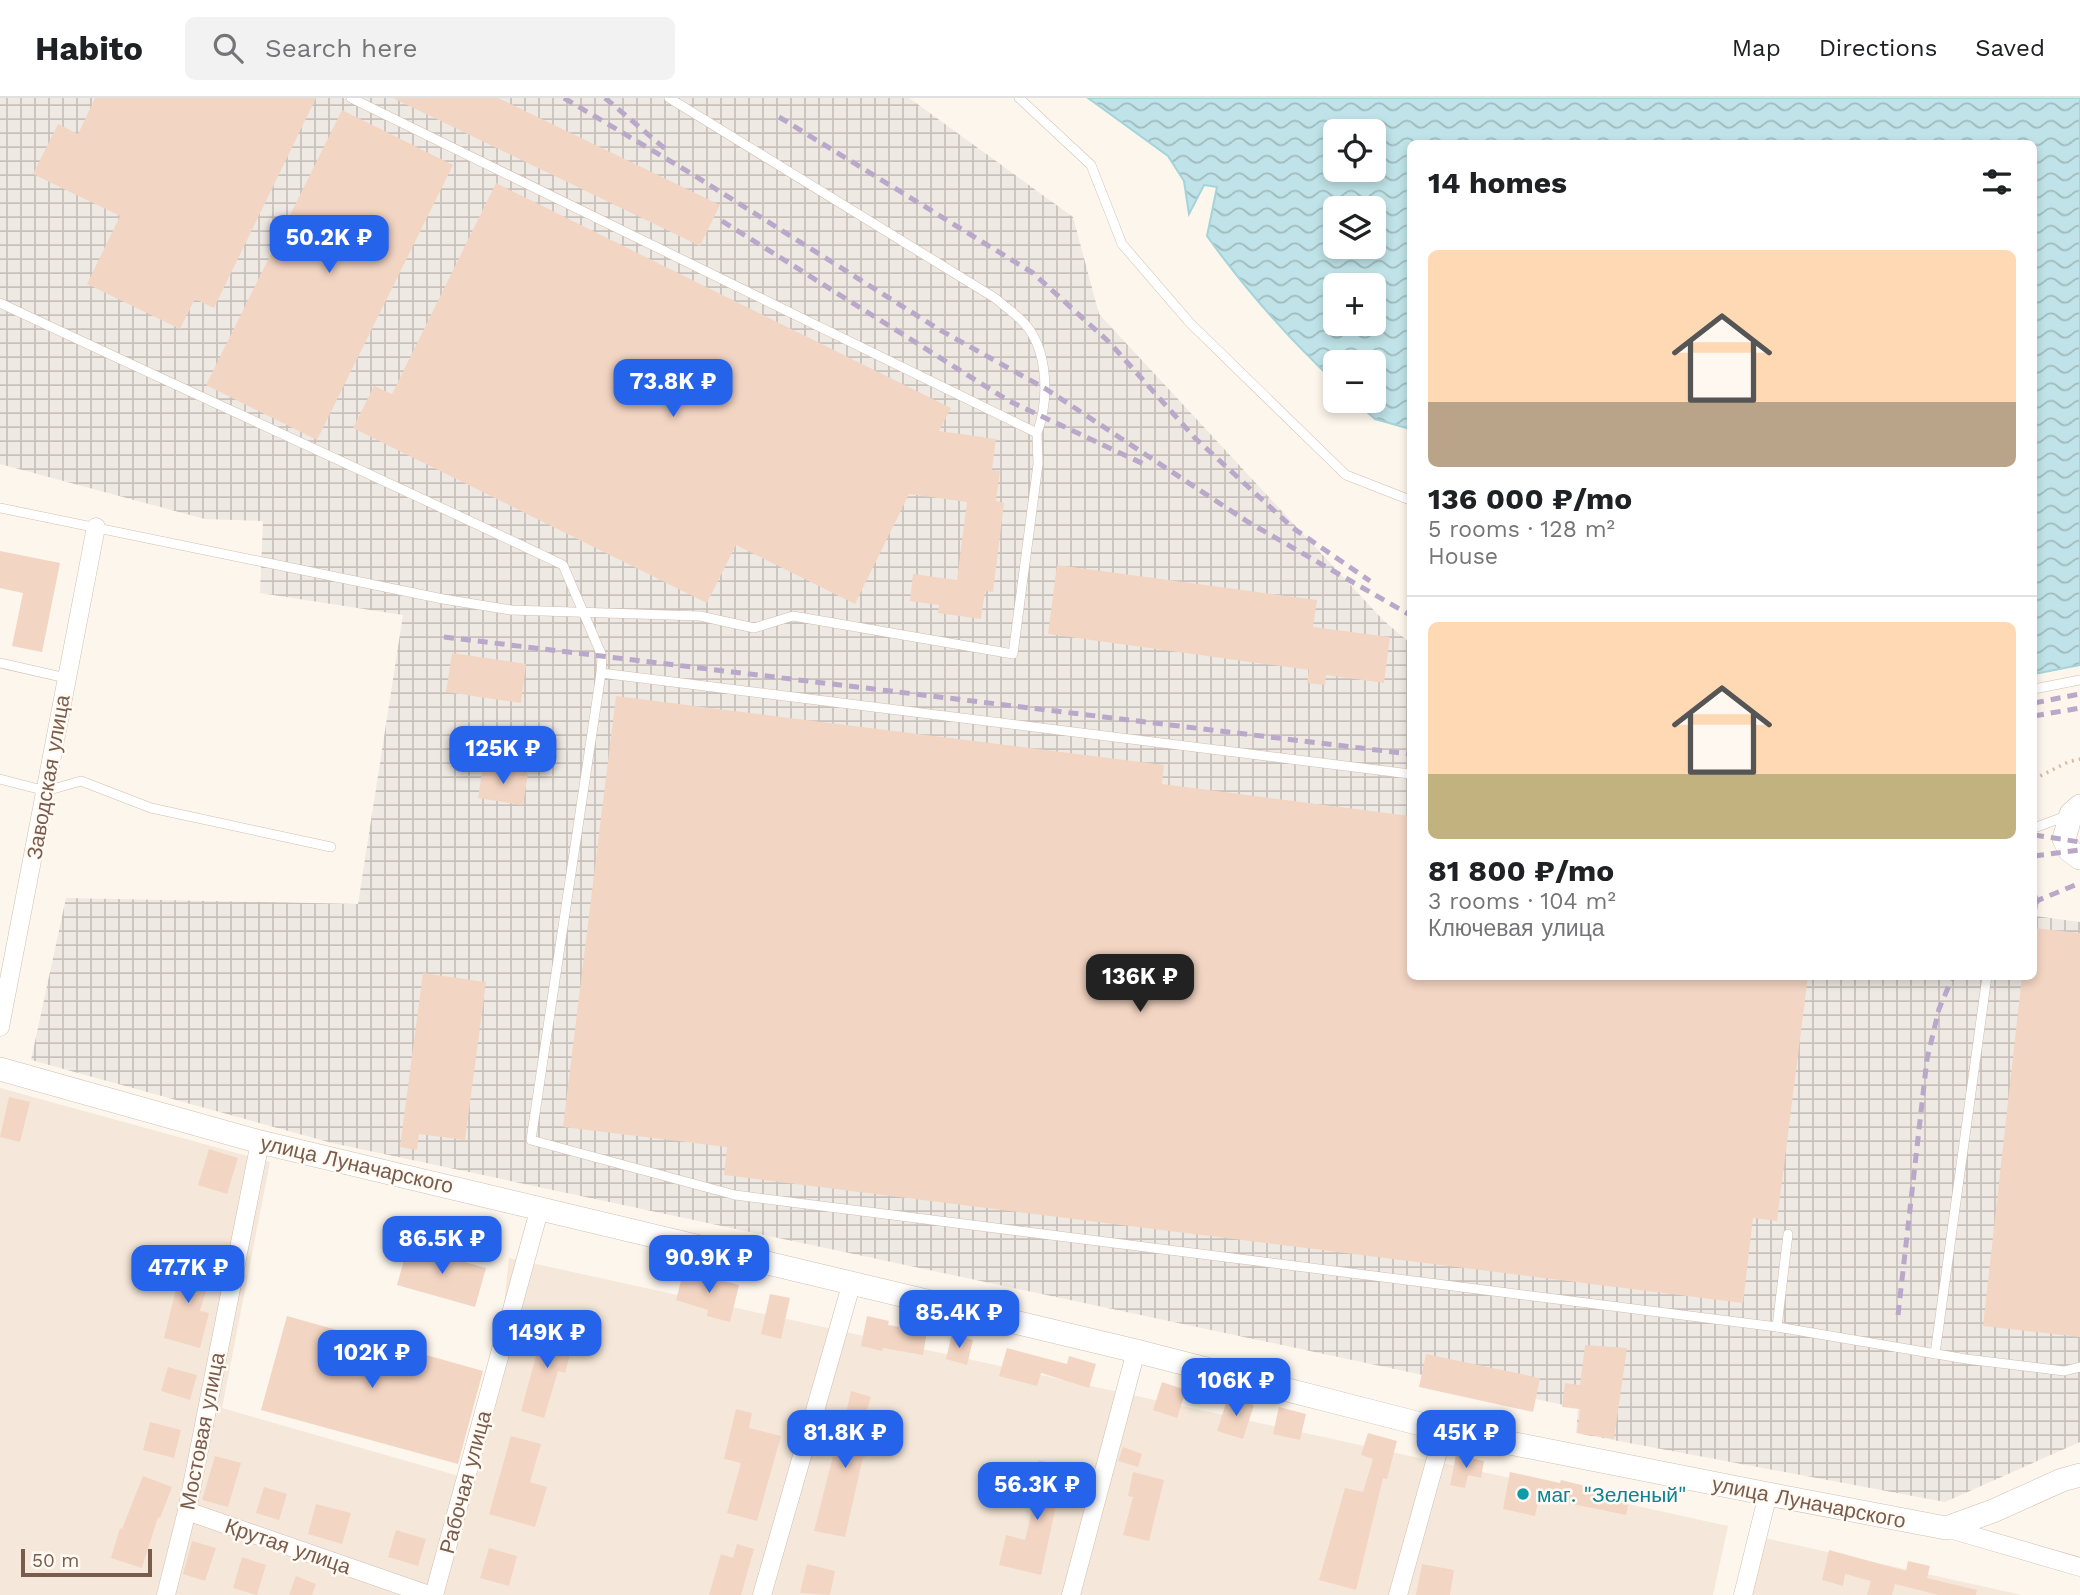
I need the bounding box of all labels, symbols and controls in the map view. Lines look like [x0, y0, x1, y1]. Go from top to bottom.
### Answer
search box [185, 17, 675, 80]
text: Habito [35, 29, 143, 68]
icon: search [209, 29, 247, 67]
text: Search here [265, 33, 417, 63]
text: Map [1732, 34, 1781, 62]
text: Directions [1819, 34, 1937, 62]
text: Saved [1975, 34, 2045, 62]
map controls [1323, 119, 1386, 413]
button: locate [1323, 119, 1386, 182]
icon: filters [1978, 163, 2016, 201]
text: 14 homes [1428, 165, 1567, 200]
button: layers [1323, 196, 1386, 259]
pin: 50.2K ₽ [264, 216, 394, 275]
text: 50.2K ₽ [286, 224, 372, 251]
button: + [1323, 273, 1386, 336]
icon: home [1659, 295, 1785, 421]
button: − [1323, 350, 1386, 413]
pin: 73.8K ₽ [608, 360, 738, 419]
text: 73.8K ₽ [630, 368, 716, 395]
text: 136 000 ₽/mo [1428, 481, 1632, 516]
text: 5 rooms · 128 m² [1428, 516, 1615, 543]
text: House [1428, 543, 1498, 570]
icon: home [1659, 667, 1785, 793]
street label: Заводская улица [21, 692, 75, 861]
pin: 125K ₽ [446, 726, 560, 786]
text: 125K ₽ [465, 735, 541, 762]
text: 81 800 ₽/mo [1428, 853, 1614, 888]
text: 3 rooms · 104 m² [1428, 888, 1616, 915]
text: Ключевая улица [1428, 915, 1605, 942]
pin: 136K ₽ [1083, 954, 1197, 1014]
text: 136K ₽ [1102, 963, 1178, 990]
street label: улица Луначарского [258, 1130, 456, 1198]
pin: 86.5K ₽ [377, 1216, 507, 1276]
text: 86.5K ₽ [399, 1225, 485, 1252]
pin: 90.9K ₽ [644, 1236, 774, 1295]
text: 90.9K ₽ [665, 1244, 753, 1271]
pin: 47.7K ₽ [123, 1246, 253, 1305]
text: 47.7K ₽ [147, 1254, 229, 1281]
pin: 85.4K ₽ [894, 1290, 1024, 1350]
text: 85.4K ₽ [915, 1299, 1003, 1326]
pin: 149K ₽ [490, 1310, 604, 1370]
text: 149K ₽ [508, 1319, 586, 1346]
pin: 102K ₽ [315, 1330, 429, 1390]
text: 102K ₽ [334, 1339, 410, 1366]
street label: Мостовая улица [174, 1350, 230, 1512]
pin: 106K ₽ [1179, 1358, 1293, 1418]
text: 106K ₽ [1197, 1367, 1275, 1394]
street label: Рабочая улица [434, 1407, 496, 1556]
pin: 81.8K ₽ [780, 1410, 910, 1470]
pin: 45K ₽ [1417, 1410, 1515, 1470]
text: 81.8K ₽ [803, 1419, 887, 1446]
text: 45K ₽ [1433, 1419, 1499, 1446]
pin: 56.3K ₽ [972, 1462, 1102, 1522]
text: 56.3K ₽ [994, 1471, 1080, 1498]
street label: улица Луначарского [1710, 1471, 1908, 1533]
place label: маг. "Зеленый" [1537, 1482, 1686, 1507]
marker: маг. "Зеленый" [1515, 1486, 1531, 1502]
street label: Крутая улица [222, 1513, 355, 1579]
scale bar [21, 1546, 152, 1578]
text: 50 m [32, 1549, 79, 1572]

